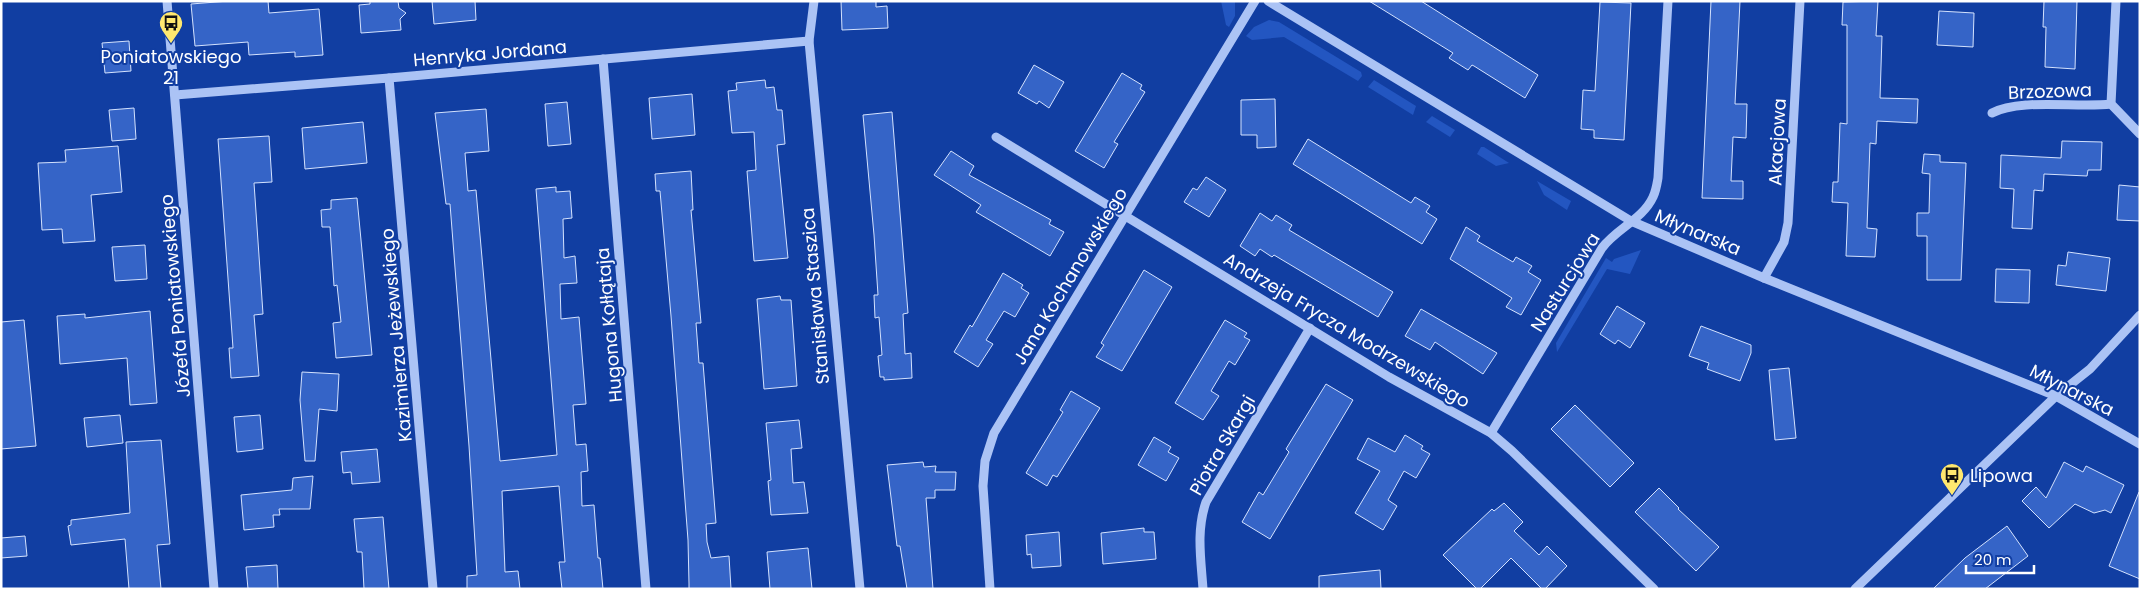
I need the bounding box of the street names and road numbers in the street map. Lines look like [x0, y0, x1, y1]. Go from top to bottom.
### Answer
street label: Henryka Jordana [412, 34, 568, 72]
street label: Brzozowa [2008, 77, 2092, 105]
street label: Akacjowa [1762, 98, 1792, 186]
street label: Jana Kochanowskiego [1007, 183, 1133, 369]
street label: Józefa Poniatowskiego [154, 193, 196, 399]
street label: Młynarska [1651, 203, 1745, 261]
street label: Stanisława Staszica [795, 207, 835, 385]
street label: Kazimierza Jeżewskiego [374, 227, 418, 443]
street label: Nasturcjowa [1525, 228, 1605, 336]
street label: Andrzeja Frycza Modrzewskiego [1219, 246, 1475, 414]
street label: Hugona Kołłątaja [590, 247, 628, 403]
street label: Młynarska [2026, 358, 2118, 422]
street label: Piotra Skargi [1183, 390, 1261, 500]

